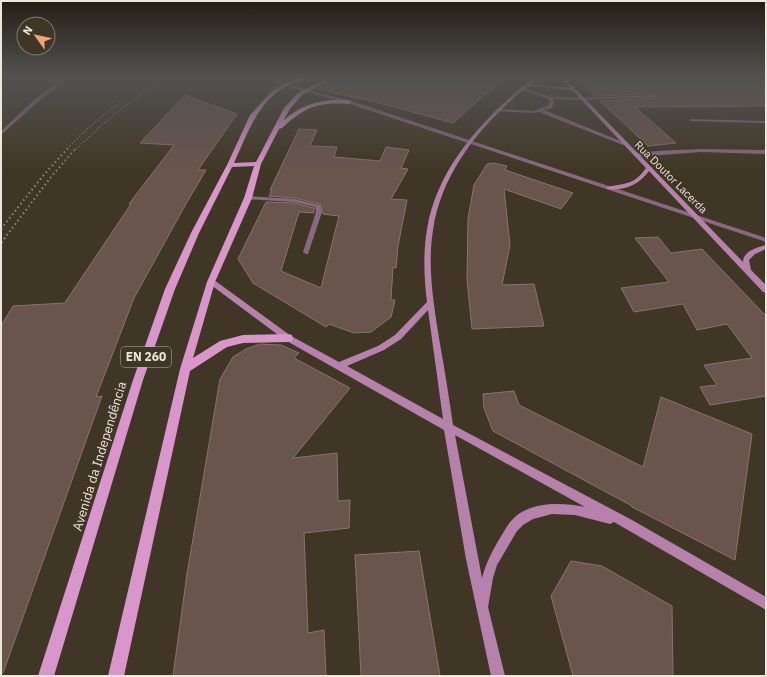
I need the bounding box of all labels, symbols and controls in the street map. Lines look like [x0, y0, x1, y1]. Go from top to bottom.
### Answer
north arrow [16, 16, 56, 56]
text: N [20, 23, 36, 38]
street label: Rua Doutor Lacerda [632, 138, 710, 216]
road number: EN 260 [121, 347, 171, 367]
street label: Avenida da Independência [69, 379, 130, 533]

